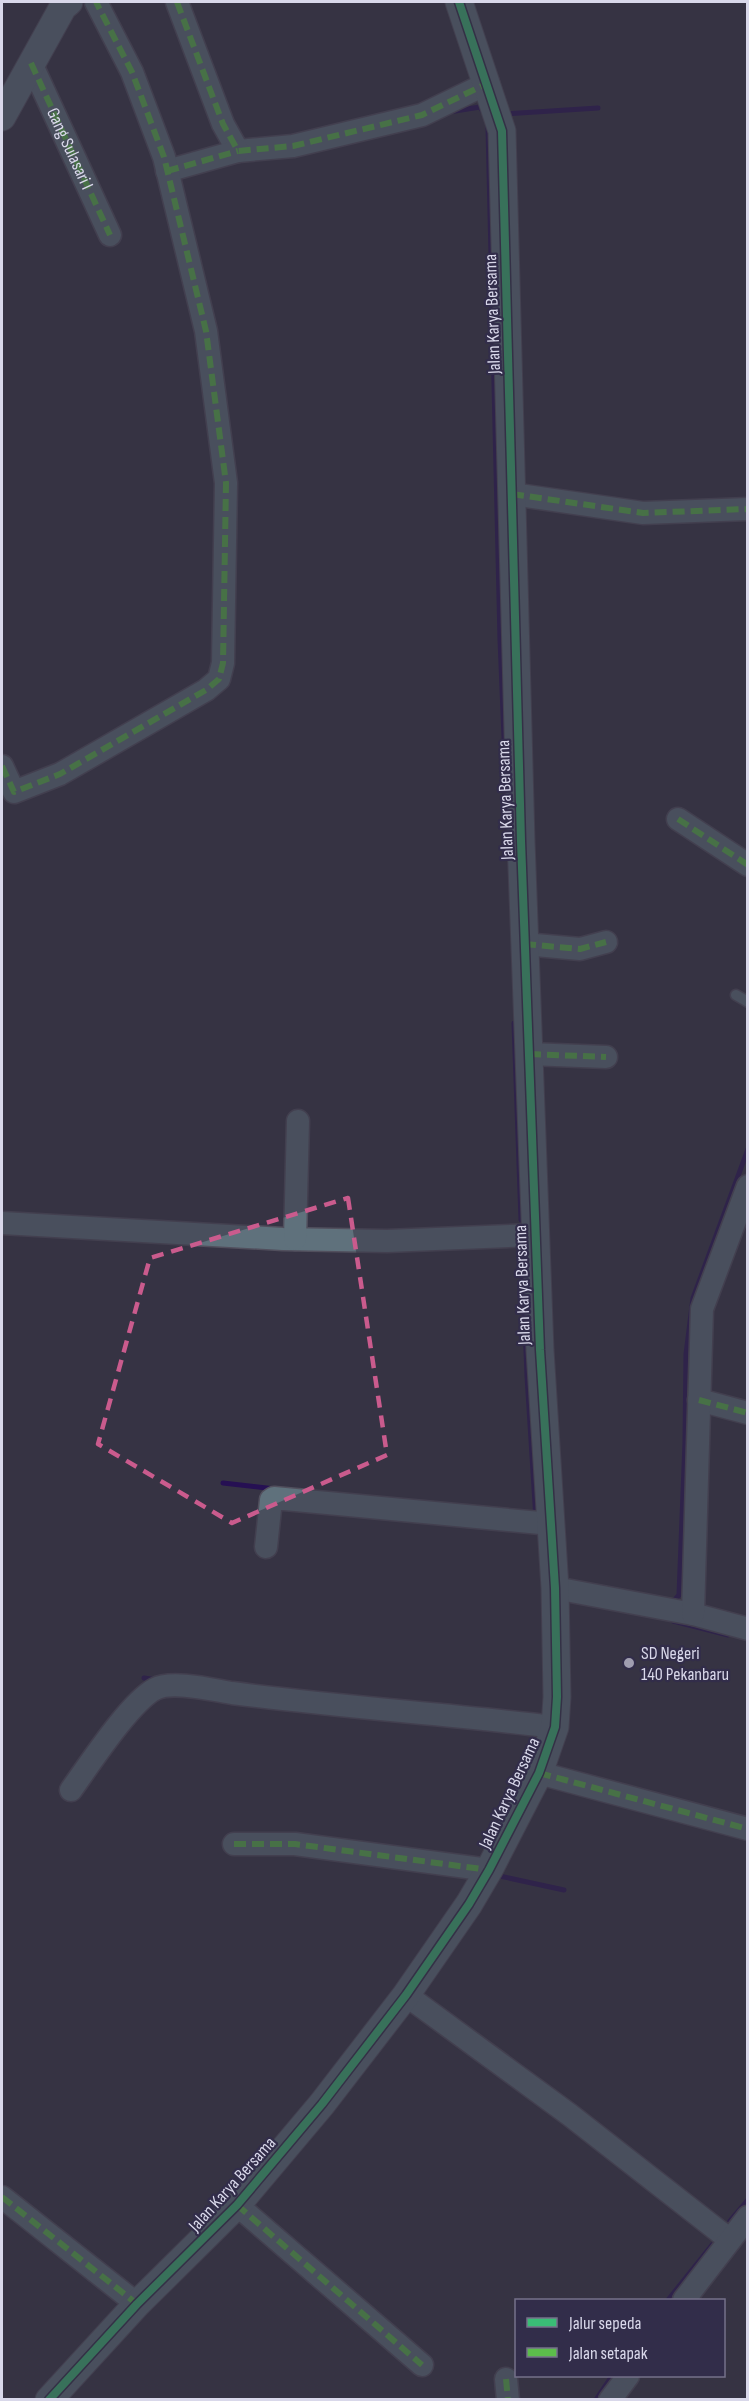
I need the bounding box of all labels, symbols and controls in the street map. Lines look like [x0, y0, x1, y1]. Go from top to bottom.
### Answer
street label: Gang Sulasari I [42, 104, 98, 193]
street label: Jalan Karya Bersama [480, 254, 505, 375]
street label: Jalan Karya Bersama [493, 740, 518, 861]
street label: Jalan Karya Bersama [510, 1225, 535, 1346]
place label: SD Negeri 140 Pekanbaru [641, 1643, 729, 1685]
marker: SD Negeri 140 Pekanbaru [622, 1656, 636, 1670]
street label: Jalan Karya Bersama [474, 1734, 544, 1853]
street label: Jalan Karya Bersama [184, 2133, 280, 2237]
legend [515, 2299, 725, 2377]
text: Jalur sepeda [568, 2313, 641, 2334]
text: Jalan setapak [568, 2343, 648, 2364]

